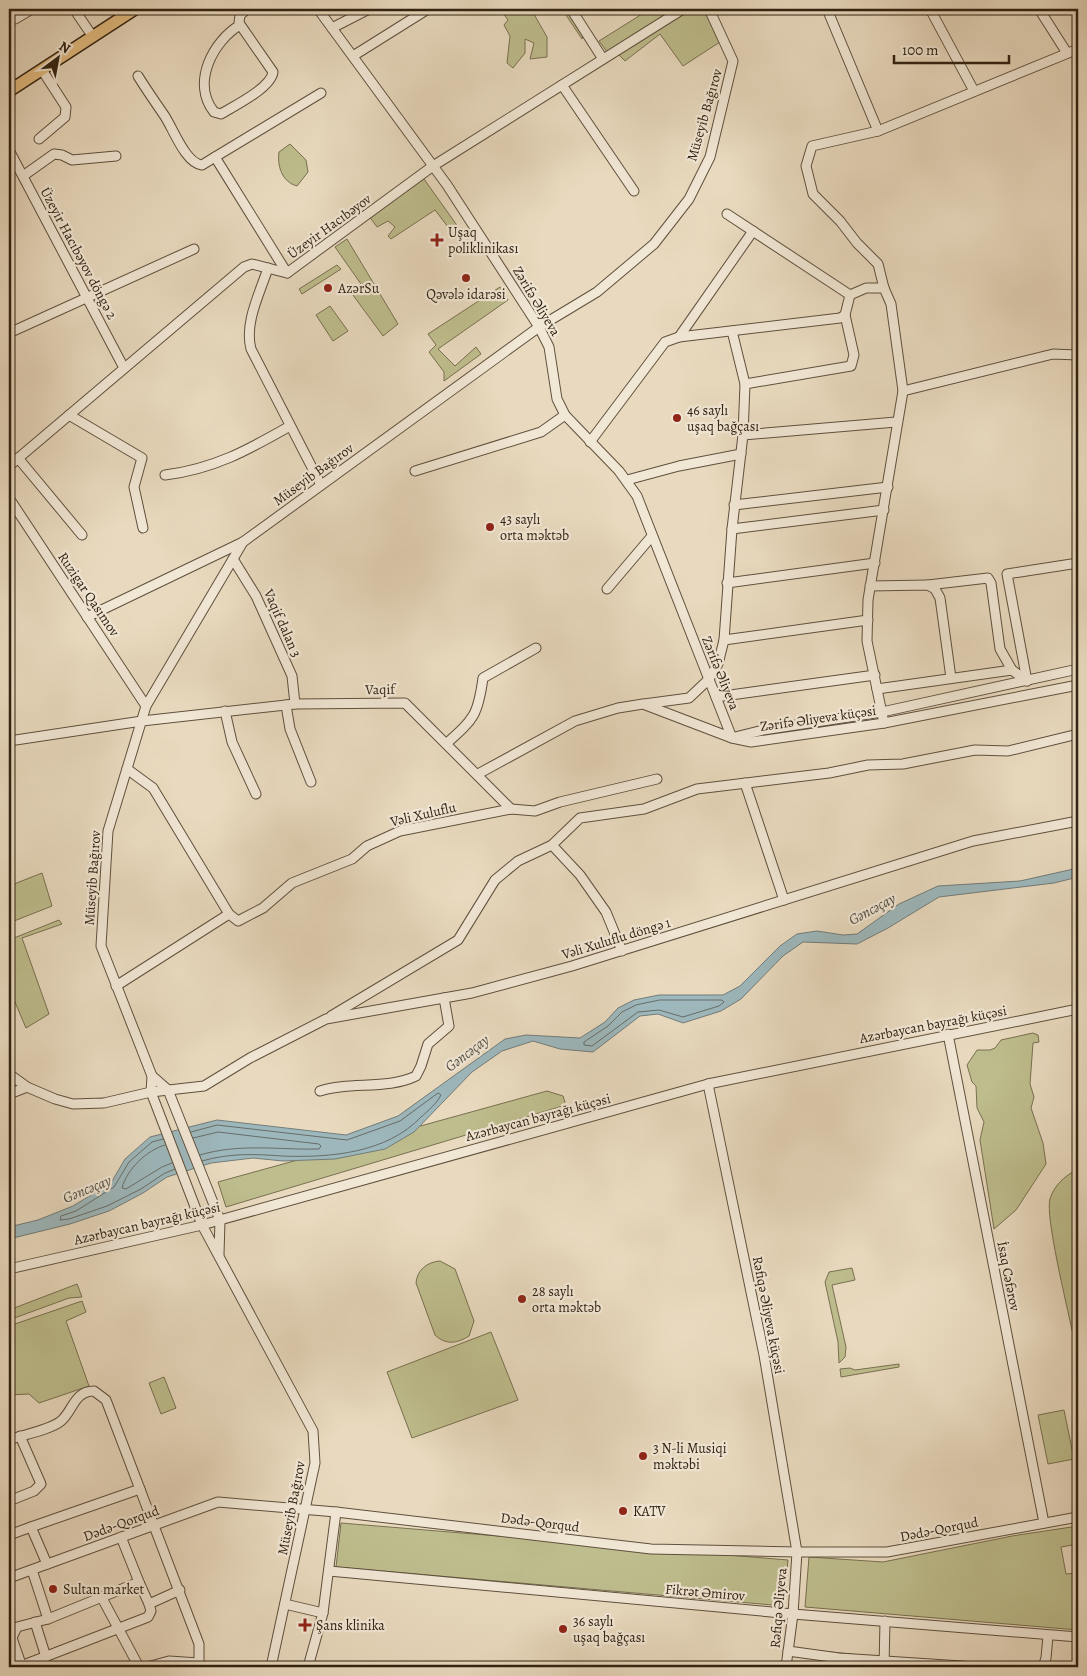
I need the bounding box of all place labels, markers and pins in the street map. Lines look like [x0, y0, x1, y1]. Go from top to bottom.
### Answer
place label: Uşaq poliklinikası [448, 223, 518, 258]
marker: Uşaq poliklinikası [430, 233, 444, 247]
marker: Qəvələ idarəsi [460, 272, 472, 284]
place label: AzərSu [337, 279, 380, 298]
marker: AzərSu [322, 282, 334, 294]
place label: Qəvələ idarəsi [426, 285, 506, 304]
place label: 46 saylı uşaq bağçası [687, 401, 759, 436]
marker: 46 saylı uşaq bağçası [671, 412, 683, 424]
place label: 43 saylı orta məktəb [500, 510, 569, 545]
marker: 43 saylı orta məktəb [484, 521, 496, 533]
place label: 28 saylı orta məktəb [532, 1282, 601, 1317]
marker: 28 saylı orta məktəb [516, 1293, 528, 1305]
place label: 3 N-li Musiqi məktəbi [653, 1439, 727, 1474]
marker: 3 N-li Musiqi məktəbi [637, 1450, 649, 1462]
place label: KATV [633, 1502, 666, 1521]
marker: KATV [617, 1505, 629, 1517]
place label: Sultan market [63, 1580, 144, 1599]
marker: Sultan market [47, 1583, 59, 1595]
place label: 36 saylı uşaq bağçası [573, 1612, 645, 1647]
place label: Şans klinika [316, 1616, 385, 1635]
marker: Şans klinika [298, 1618, 312, 1632]
marker: 36 saylı uşaq bağçası [557, 1623, 569, 1635]

